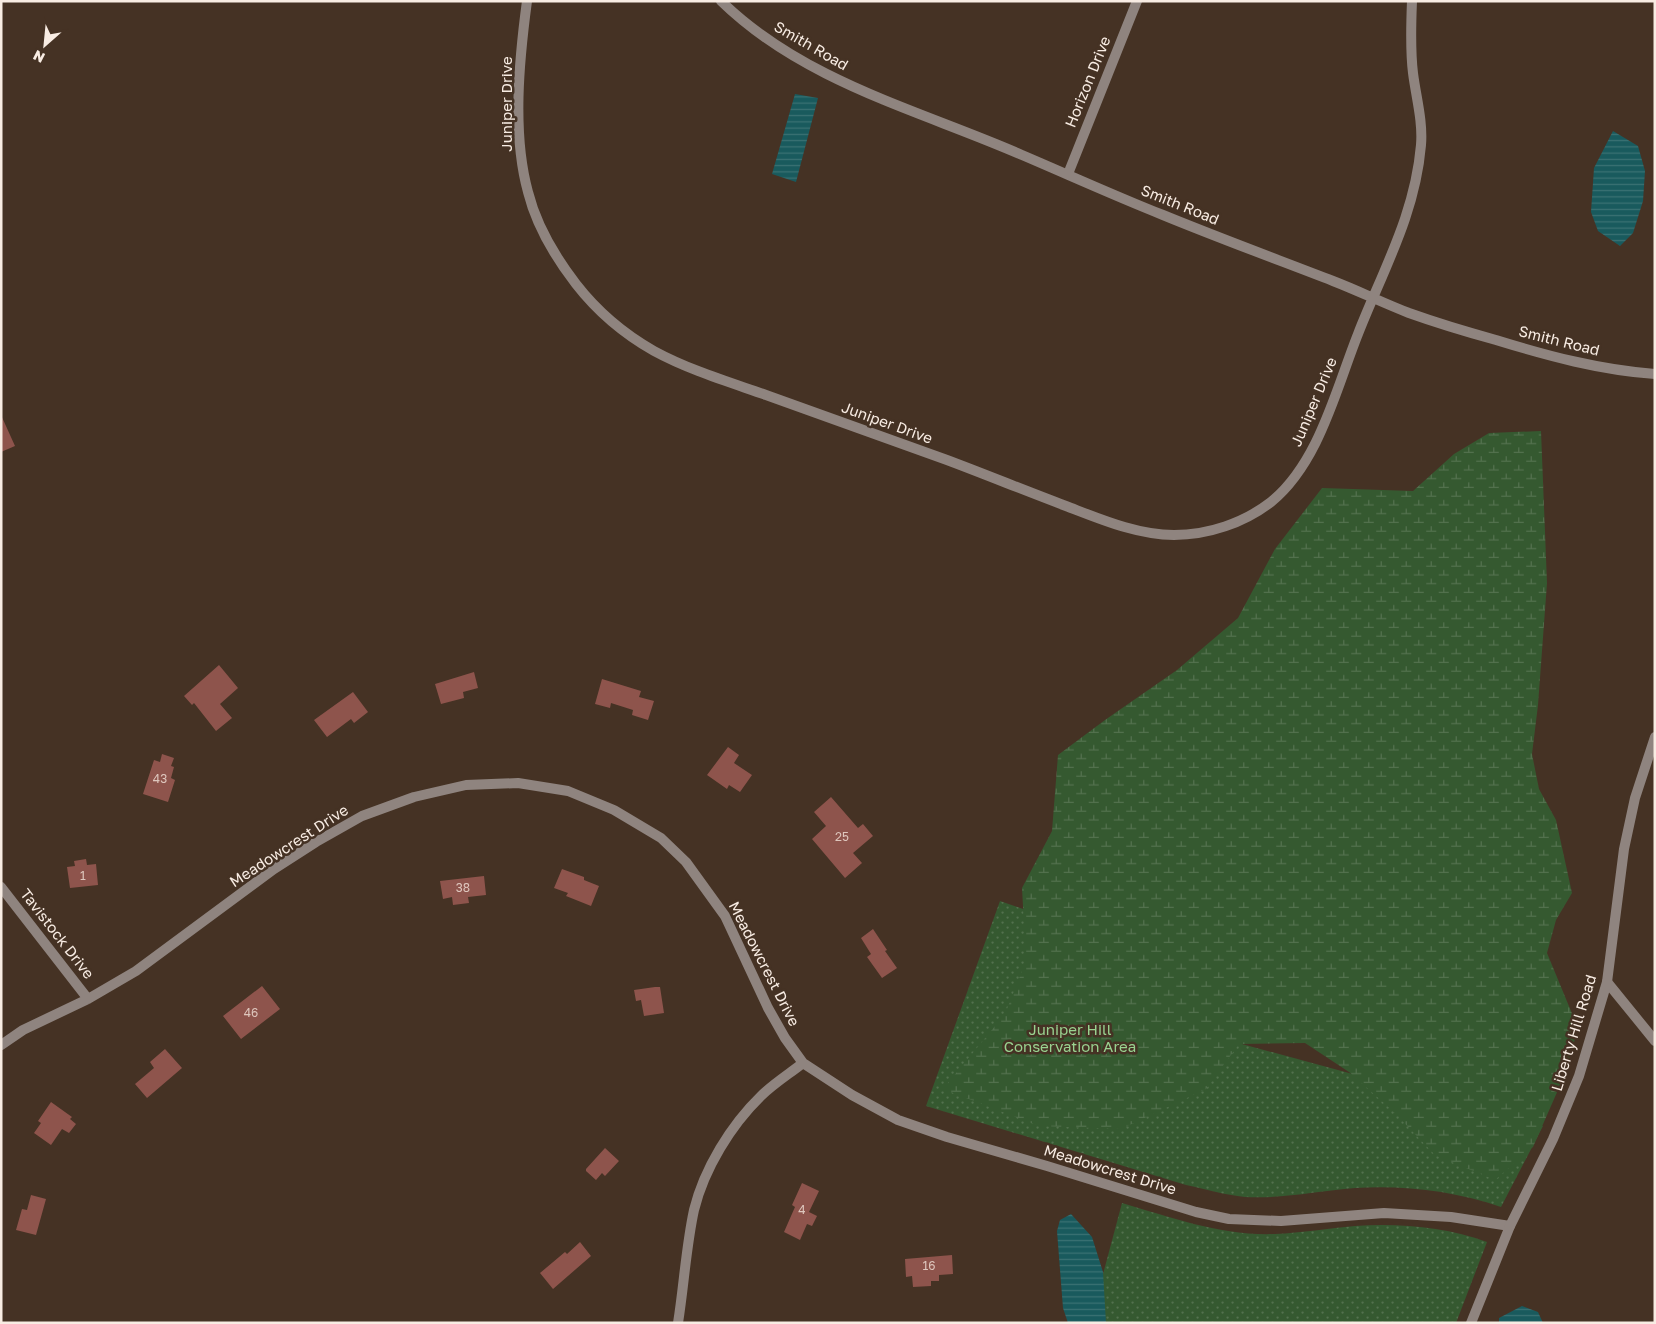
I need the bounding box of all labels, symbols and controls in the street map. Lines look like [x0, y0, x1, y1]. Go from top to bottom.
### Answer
street label: Smith Road [771, 17, 852, 74]
north arrow [20, 20, 70, 70]
street label: Horizon Drive [1061, 33, 1114, 130]
text: N [30, 47, 47, 67]
street label: Juniper Drive [497, 56, 515, 152]
street label: Smith Road [1139, 180, 1222, 228]
street label: Smith Road [1517, 321, 1602, 359]
street label: Juniper Drive [1286, 354, 1340, 449]
street label: Juniper Drive [839, 397, 935, 447]
house number: 43 [153, 771, 167, 786]
street label: Meadowcrest Drive [226, 800, 351, 890]
house number: 25 [835, 829, 849, 844]
house number: 1 [80, 868, 86, 883]
house number: 38 [456, 880, 470, 895]
street label: Tavistock Drive [17, 885, 99, 982]
street label: Meadowcrest Drive [726, 898, 804, 1029]
street label: Liberty Hill Road [1547, 972, 1599, 1093]
house number: 46 [244, 1005, 258, 1020]
park label: Juniper Hill Conservation Area [1004, 1020, 1136, 1055]
street label: Meadowcrest Drive [1042, 1140, 1179, 1198]
house number: 4 [798, 1202, 806, 1217]
house number: 16 [922, 1258, 936, 1273]

